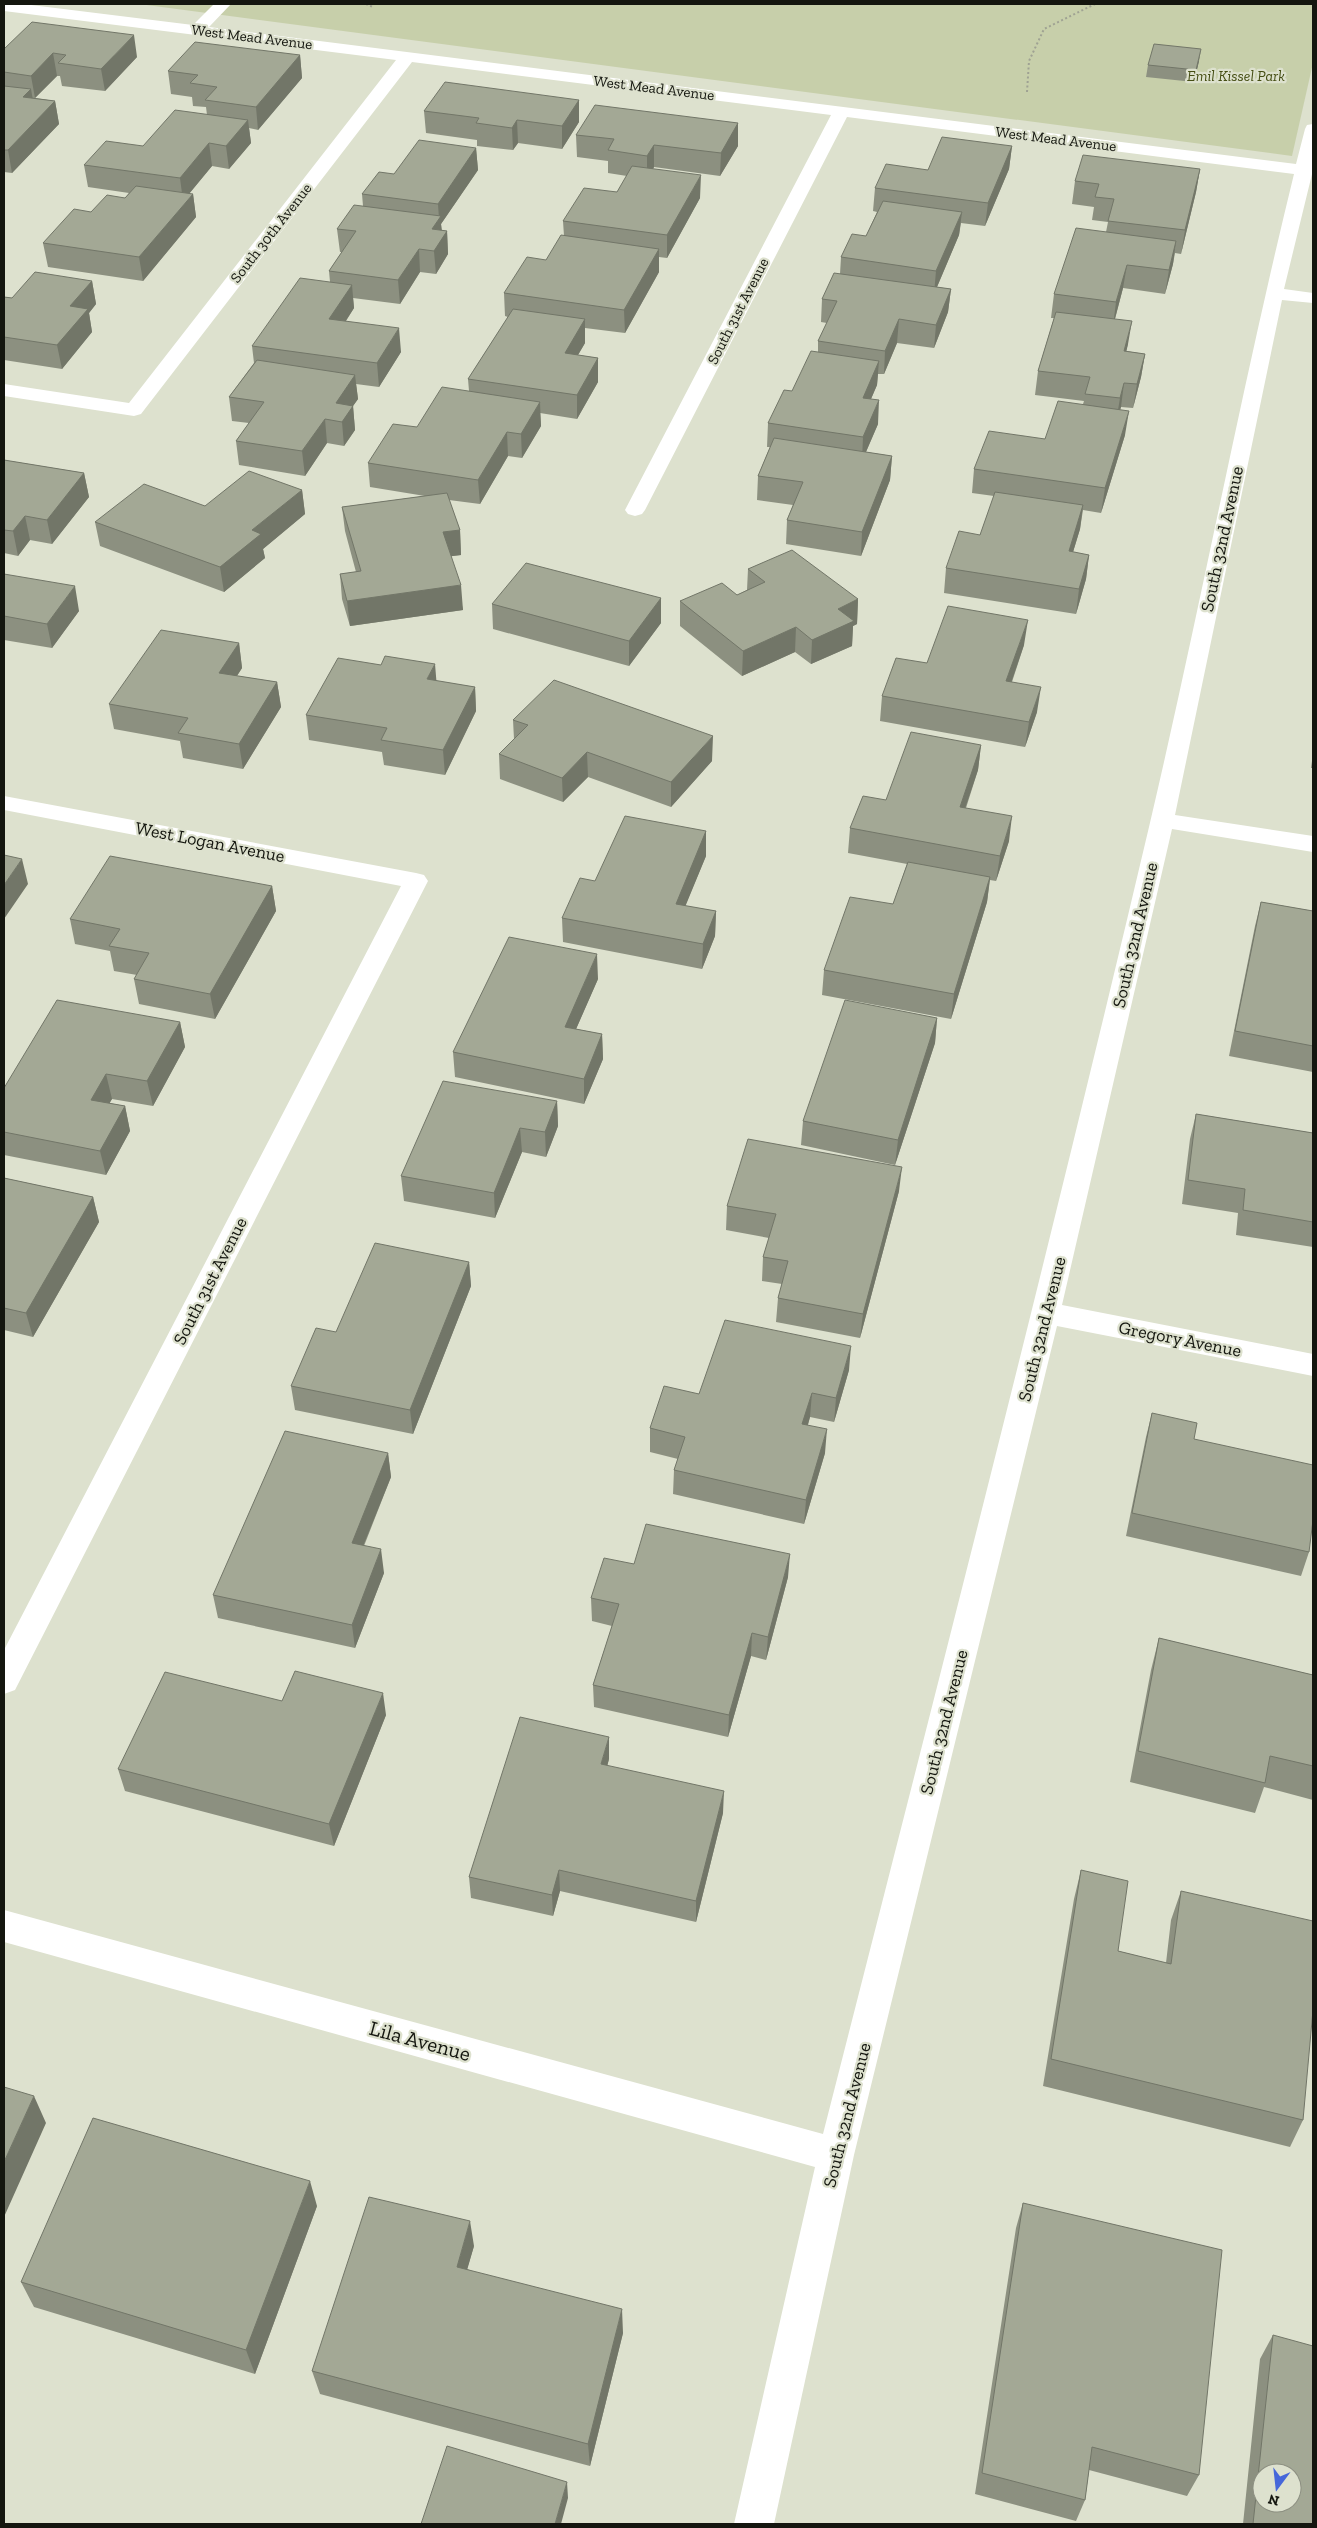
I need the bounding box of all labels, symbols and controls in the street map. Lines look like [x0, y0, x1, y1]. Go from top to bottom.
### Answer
street label: West Mead Avenue [190, 21, 314, 53]
park label: Emil Kissel Park [1187, 67, 1285, 85]
street label: West Mead Avenue [592, 72, 716, 104]
street label: West Mead Avenue [994, 123, 1118, 155]
street label: South 30th Avenue [226, 180, 316, 286]
street label: South 31st Avenue [703, 255, 773, 367]
street label: South 32nd Avenue [1196, 464, 1248, 614]
street label: West Logan Avenue [134, 817, 286, 867]
street label: South 32nd Avenue [1108, 860, 1162, 1010]
street label: South 31st Avenue [168, 1213, 252, 1349]
street label: South 32nd Avenue [1013, 1254, 1071, 1404]
street label: Gregory Avenue [1117, 1316, 1243, 1362]
street label: South 32nd Avenue [915, 1647, 973, 1797]
street label: Lila Avenue [367, 2015, 474, 2066]
street label: South 32nd Avenue [818, 2040, 876, 2190]
north arrow [1252, 2463, 1302, 2513]
text: N [1266, 2490, 1281, 2510]

